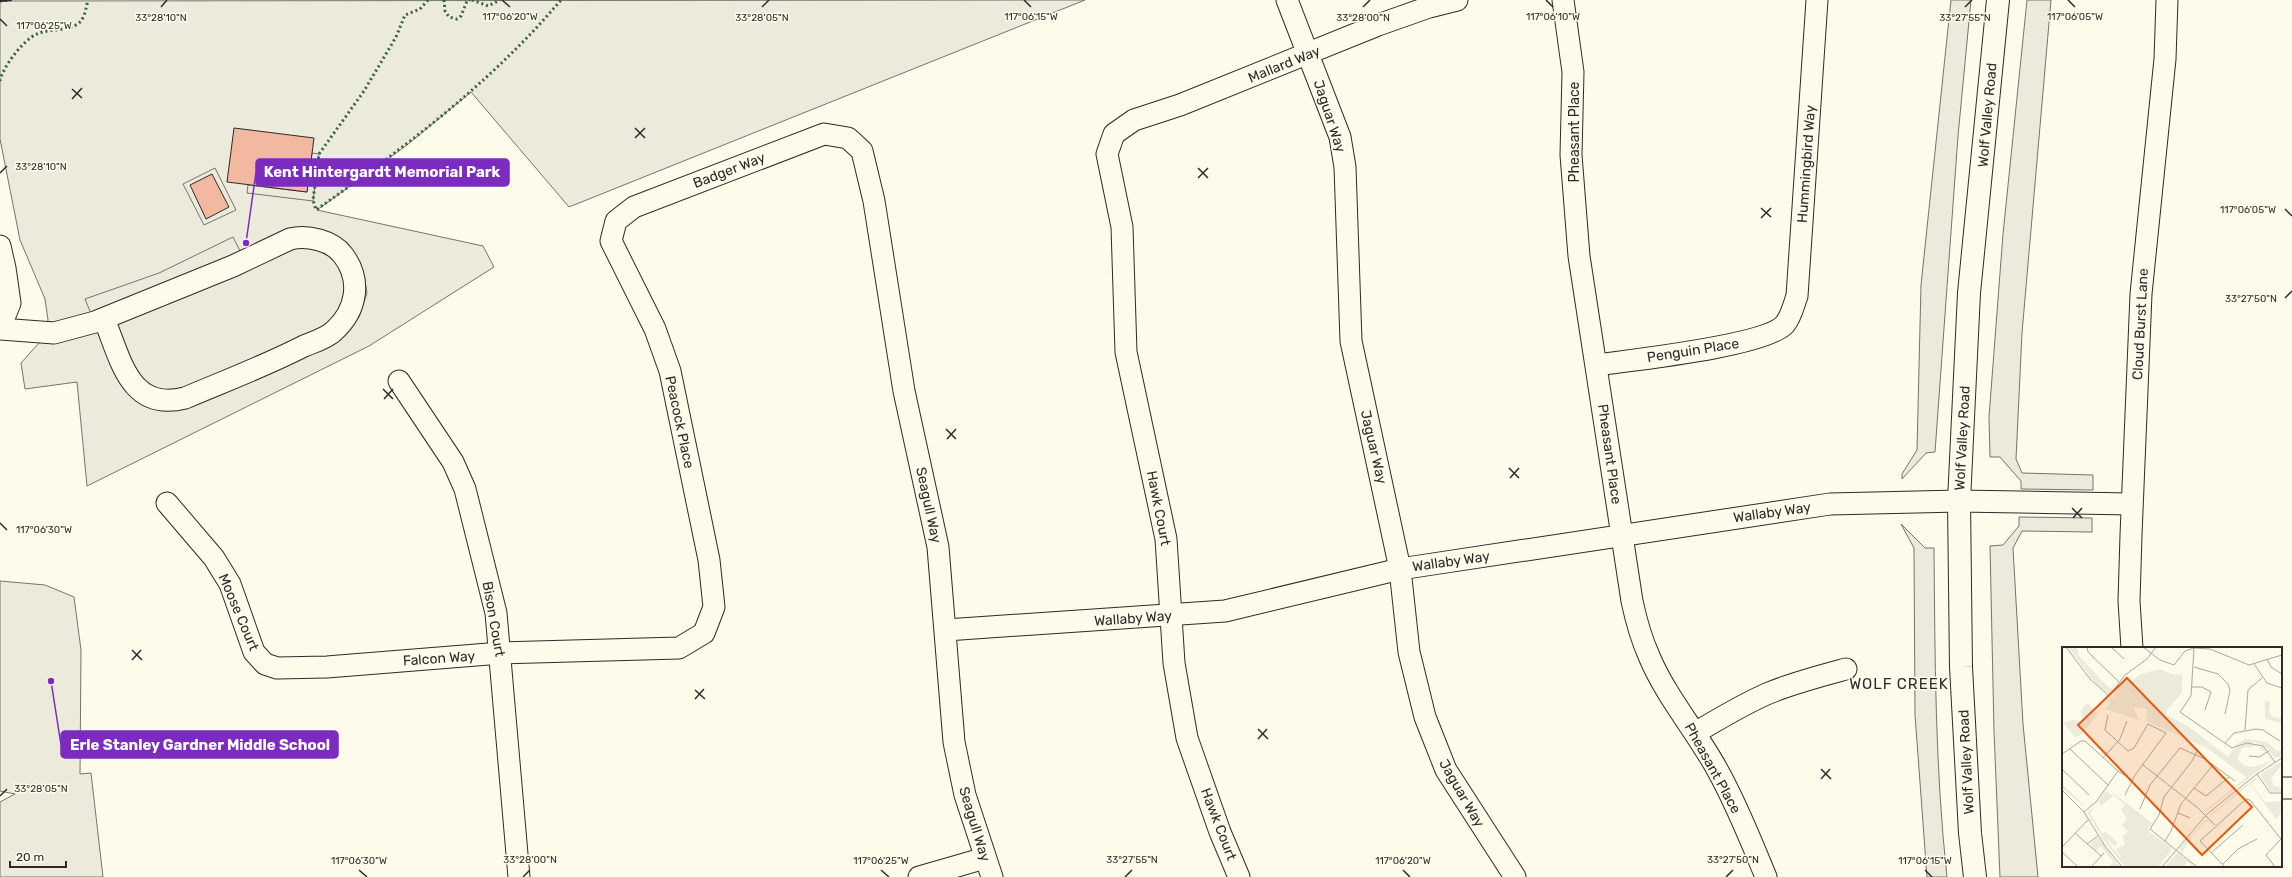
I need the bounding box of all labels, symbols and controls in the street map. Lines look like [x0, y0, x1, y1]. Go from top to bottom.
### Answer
text: 117°06'20"W [482, 11, 538, 23]
text: 117°06'15"W [1004, 11, 1058, 23]
text: 117°06'10"W [1526, 11, 1580, 23]
text: 117°06'05"W [2047, 11, 2103, 23]
text: 33°28'10"N [135, 12, 187, 24]
text: 33°28'05"N [735, 12, 789, 24]
text: 33°28'00"N [1336, 12, 1390, 24]
text: 33°27'55"N [1939, 12, 1991, 24]
text: 117°06'25"W [16, 20, 72, 32]
street label: Mallard Way [1246, 42, 1323, 87]
street label: Wolf Valley Road [1974, 62, 2001, 168]
street label: Jaguar Way [1310, 78, 1349, 155]
street label: Pheasant Place [1566, 81, 1583, 182]
street label: Hummingbird Way [1794, 104, 1819, 224]
street label: Badger Way [691, 149, 768, 192]
callout: Kent Hintergardt Memorial Park [256, 159, 509, 186]
text: 33°28'10"N [15, 161, 67, 173]
text: Kent Hintergardt Memorial Park [264, 163, 501, 181]
text: 117°06'05"W [2220, 204, 2276, 216]
street label: Cloud Burst Lane [2129, 267, 2152, 380]
text: 33°27'50"N [2225, 293, 2277, 305]
street label: Penguin Place [1646, 335, 1740, 366]
street label: Peacock Place [661, 374, 698, 470]
street label: Wolf Valley Road [1951, 385, 1974, 491]
street label: Pheasant Place [1594, 403, 1625, 505]
street label: Jaguar Way [1357, 408, 1390, 486]
street label: Seagull Way [912, 466, 945, 545]
street label: Hawk Court [1143, 469, 1174, 548]
street label: Wallaby Way [1732, 499, 1812, 526]
text: 117°06'30"W [16, 524, 72, 536]
street label: Wallaby Way [1411, 548, 1491, 575]
street label: Moose Court [215, 571, 263, 654]
street label: Bison Court [479, 580, 509, 659]
street label: Wallaby Way [1094, 607, 1173, 630]
street label: Falcon Way [402, 647, 476, 670]
inset map [2062, 647, 2282, 867]
district label: WOLF CREEK [1849, 675, 1949, 693]
street label: Wolf Valley Road [1955, 709, 1978, 815]
street label: Pheasant Place [1681, 720, 1745, 817]
callout: Erle Stanley Gardner Middle School [61, 731, 338, 758]
text: Erle Stanley Gardner Middle School [70, 736, 330, 754]
street label: Jaguar Way [1435, 756, 1488, 830]
text: 33°28'05"N [14, 783, 68, 795]
street label: Seagull Way [955, 785, 994, 864]
street label: Hawk Court [1197, 786, 1240, 863]
scale bar [10, 843, 66, 869]
text: 20 m [16, 850, 44, 864]
text: 33°28'00"N [503, 854, 557, 866]
text: 33°27'55"N [1106, 854, 1158, 866]
text: 33°27'50"N [1707, 854, 1759, 866]
text: 117°06'30"W [331, 855, 387, 867]
text: 117°06'25"W [853, 855, 909, 867]
text: 117°06'20"W [1375, 855, 1431, 867]
text: 117°06'15"W [1898, 855, 1952, 867]

